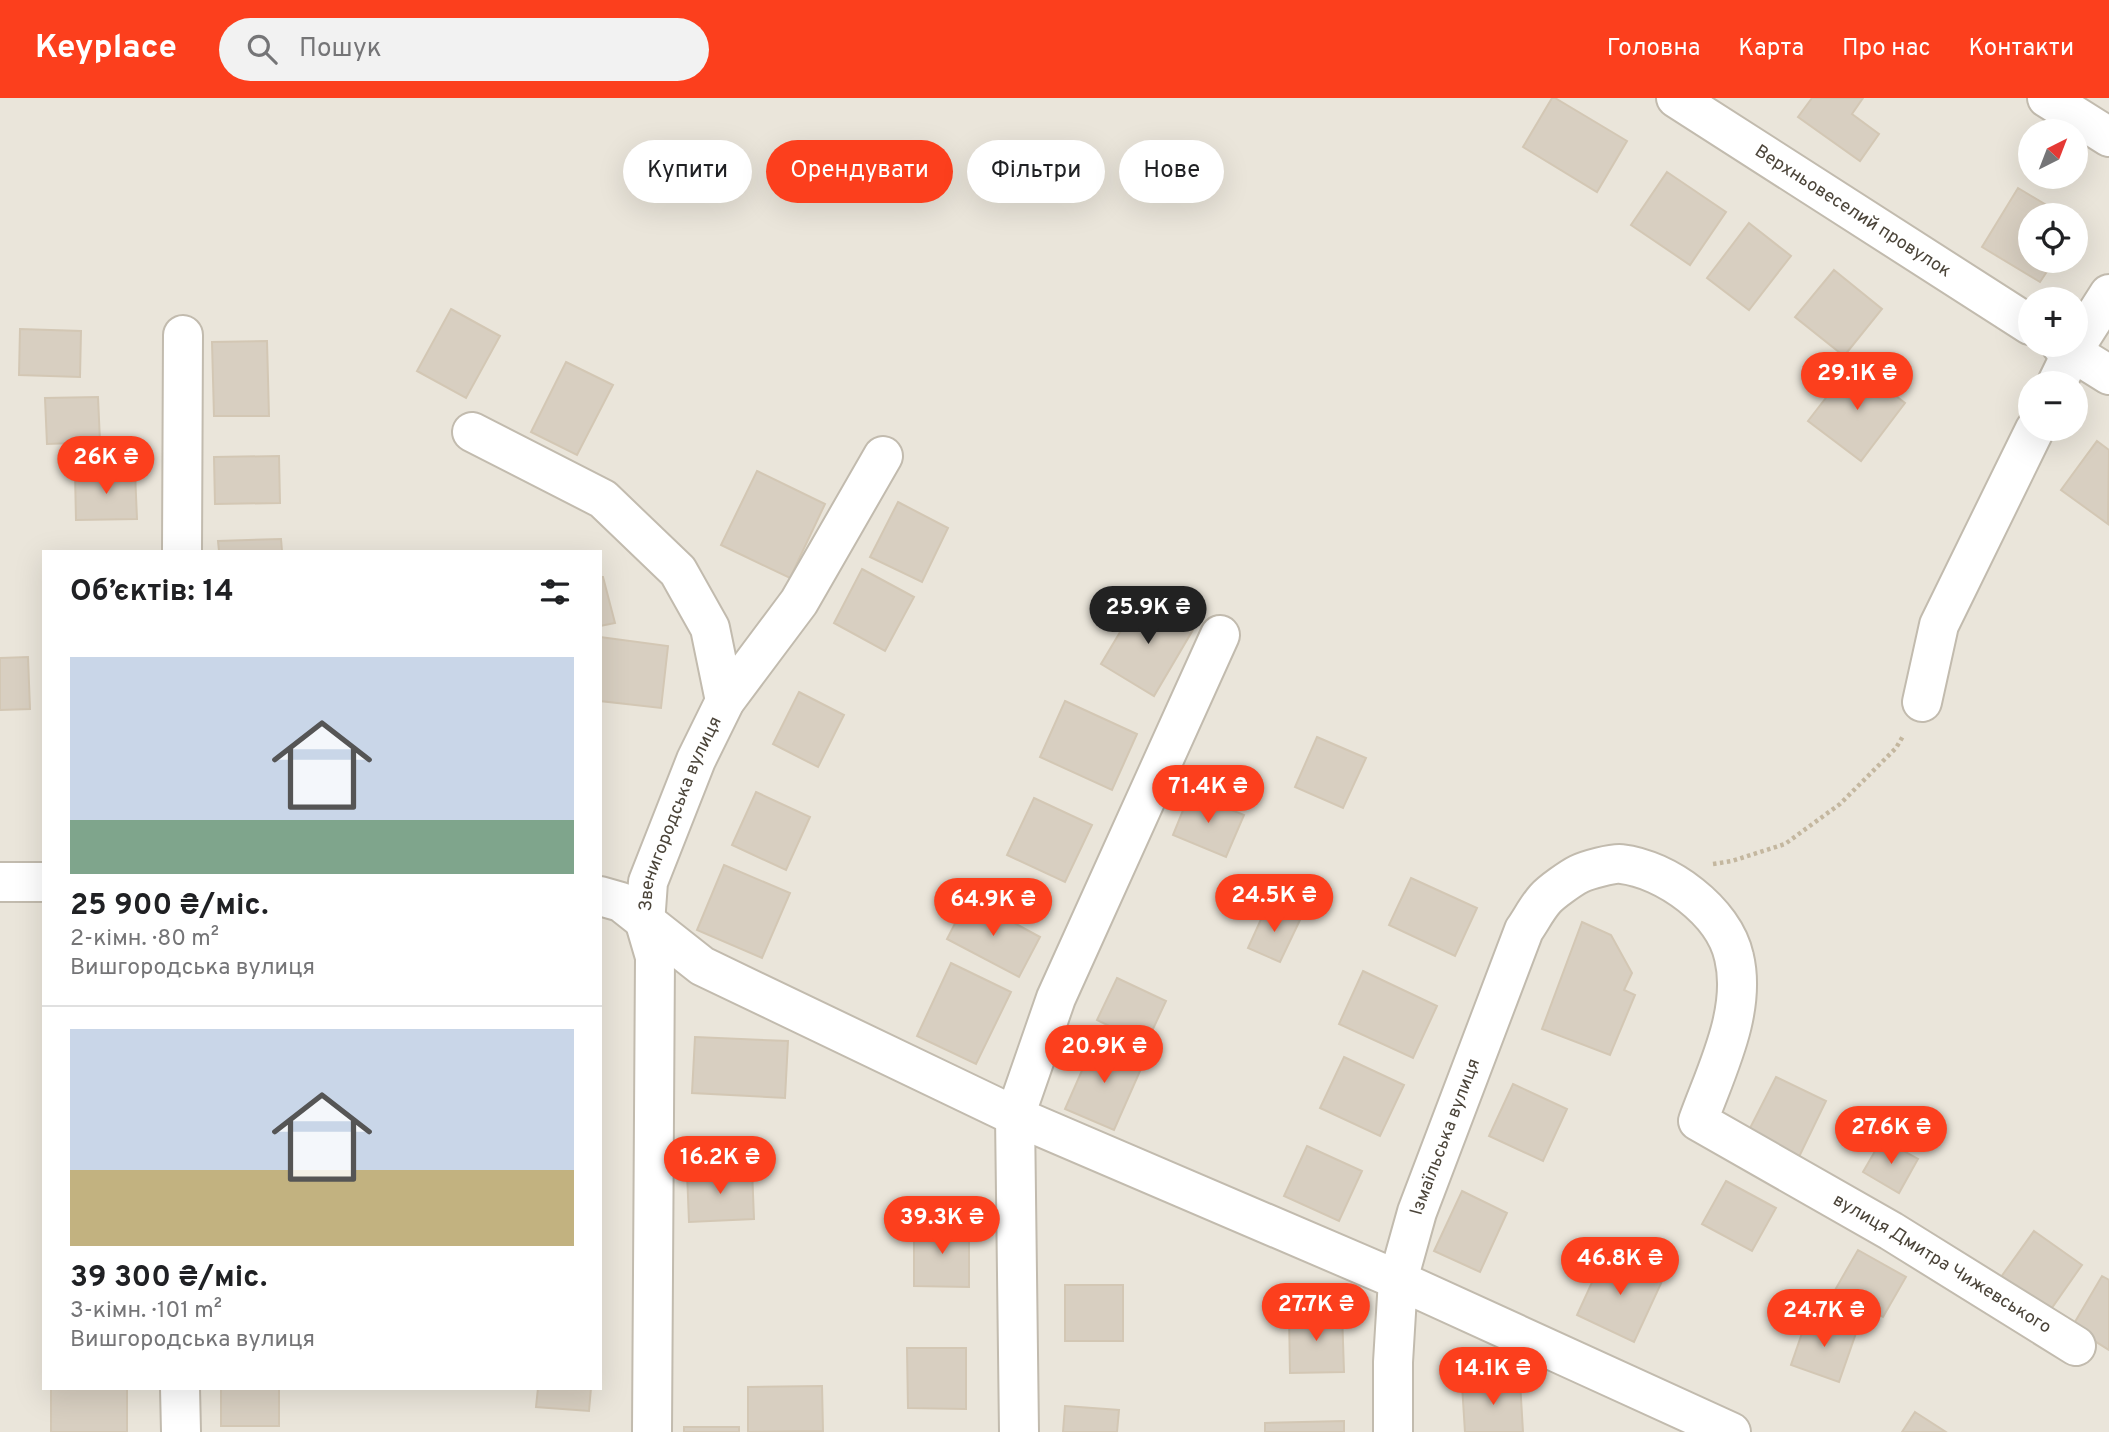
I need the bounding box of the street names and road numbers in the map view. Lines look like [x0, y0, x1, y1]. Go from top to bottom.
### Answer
street label: Верхньовеселий провулок [1750, 140, 1955, 283]
street label: Звенигородська вулиця [634, 713, 727, 912]
street label: Ізмаїльська вулиця [1405, 1055, 1486, 1218]
street label: вулиця Дмитра Чижевського [1829, 1189, 2055, 1339]

